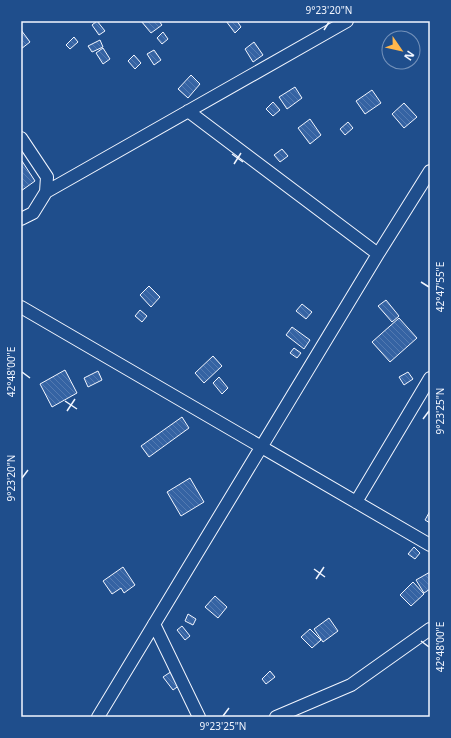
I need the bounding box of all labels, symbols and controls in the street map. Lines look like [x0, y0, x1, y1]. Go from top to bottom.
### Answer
text: 9°23'20"N [306, 3, 352, 17]
north arrow [381, 30, 421, 70]
text: N [401, 48, 418, 64]
text: 42°47'55"E [433, 262, 447, 312]
text: 42°48'00"E [4, 347, 18, 397]
text: 9°23'25"N [433, 388, 447, 434]
text: 9°23'20"N [4, 455, 18, 501]
text: 42°48'00"E [433, 622, 447, 672]
text: 9°23'25"N [200, 719, 246, 733]

